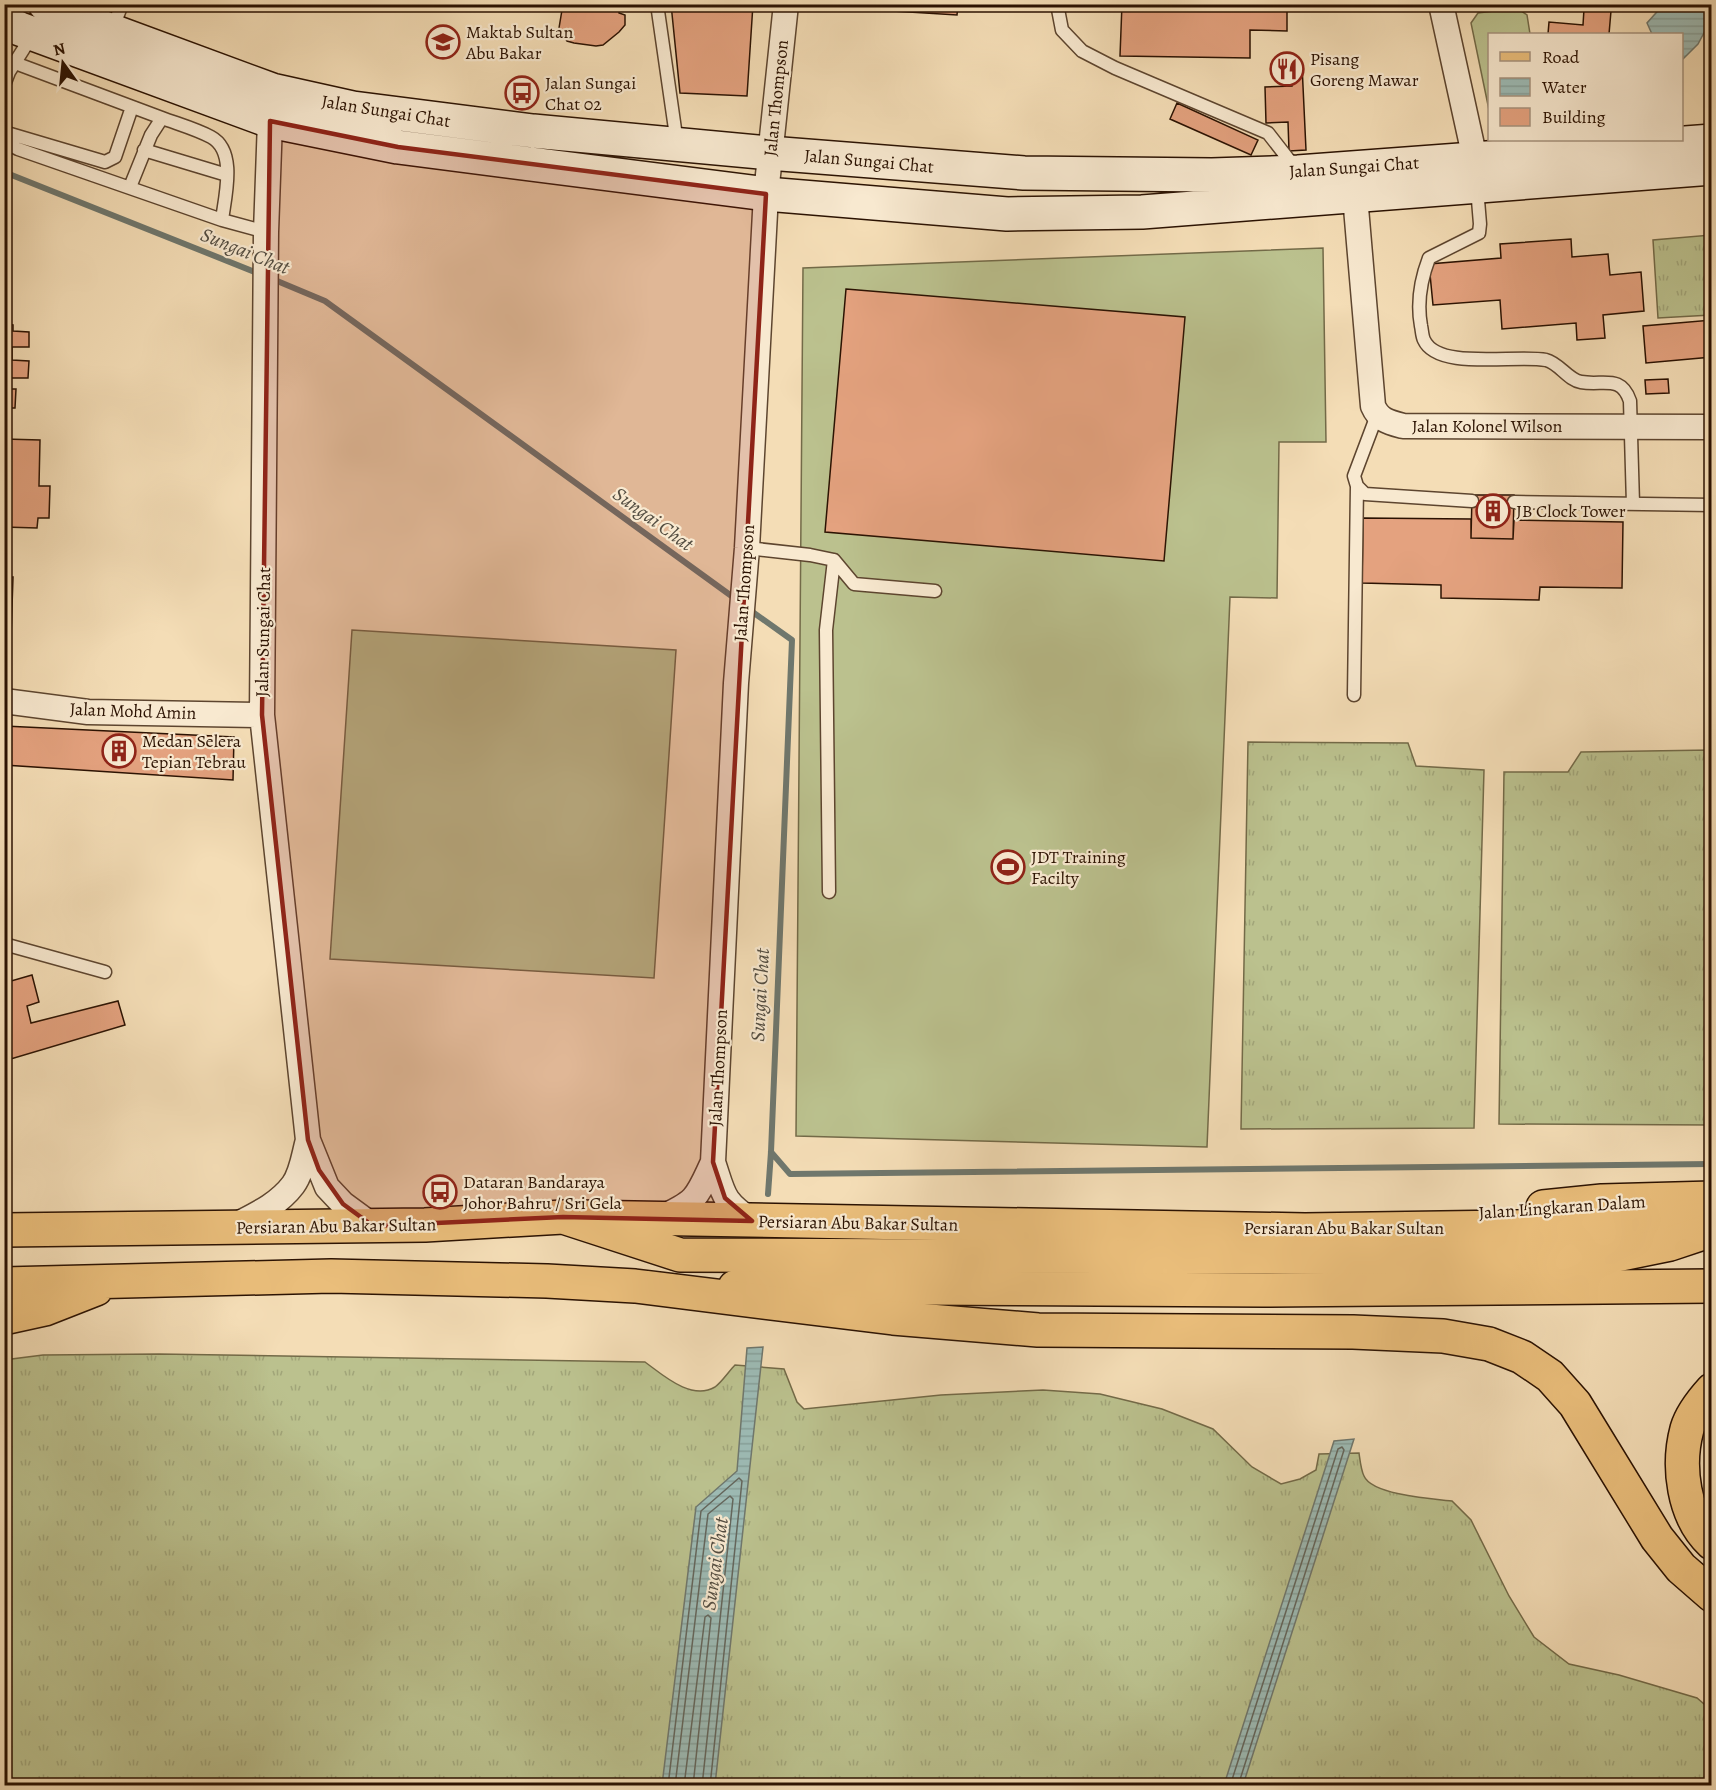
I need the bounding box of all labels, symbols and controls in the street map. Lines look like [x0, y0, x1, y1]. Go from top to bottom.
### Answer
place label: Maktab Sultan Abu Bakar [465, 20, 573, 65]
school or university icon: Maktab Sultan Abu Bakar [425, 24, 461, 60]
north arrow [33, 33, 93, 93]
legend [1488, 33, 1683, 141]
text: N [51, 37, 68, 62]
street label: Jalan Thompson [758, 38, 794, 158]
text: Road [1542, 45, 1580, 69]
place label: Pisang Goreng Mawar [1310, 47, 1419, 92]
restaurant icon: Pisang Goreng Mawar [1269, 51, 1305, 87]
place label: Jalan Sungai Chat 02 [545, 71, 636, 116]
bus stop icon: Jalan Sungai Chat 02 [504, 75, 540, 111]
text: Water [1541, 75, 1587, 99]
street label: Jalan Sungai Chat [320, 89, 452, 133]
text: Building [1542, 105, 1606, 129]
street label: Jalan Sungai Chat [803, 143, 935, 179]
street label: Jalan Sungai Chat [1288, 150, 1420, 184]
water label: Sungai Chat [197, 221, 295, 281]
street label: Jalan Kolonel Wilson [1412, 414, 1562, 438]
water label: Sungai Chat [607, 481, 700, 558]
building icon: JB Clock Tower [1475, 493, 1511, 529]
place label: JB Clock Tower [1516, 499, 1626, 523]
street label: Jalan Thompson [728, 524, 760, 642]
street label: Jalan Sungai Chat [250, 567, 276, 697]
street label: Jalan Mohd Amin [69, 697, 197, 725]
place label: Medan Selera Tepian Tebrau [142, 729, 246, 774]
building icon: Medan Selera Tepian Tebrau [101, 733, 137, 769]
place label: JDT Training Facilty [1031, 845, 1126, 890]
sports icon: JDT Training Facilty [990, 849, 1026, 885]
water label: Sungai Chat [744, 946, 776, 1042]
street label: Jalan Thompson [703, 1009, 733, 1127]
place label: Dataran Bandaraya Johor Bahru / Sri Gela [463, 1170, 623, 1215]
bus stop icon: Dataran Bandaraya Johor Bahru / Sri Gela [422, 1174, 458, 1210]
street label: Jalan Lingkaran Dalam [1478, 1189, 1646, 1225]
street label: Persiaran Abu Bakar Sultan [758, 1209, 958, 1237]
street label: Persiaran Abu Bakar Sultan [236, 1212, 436, 1240]
street label: Persiaran Abu Bakar Sultan [1244, 1216, 1444, 1240]
water label: Sungai Chat [695, 1515, 735, 1612]

